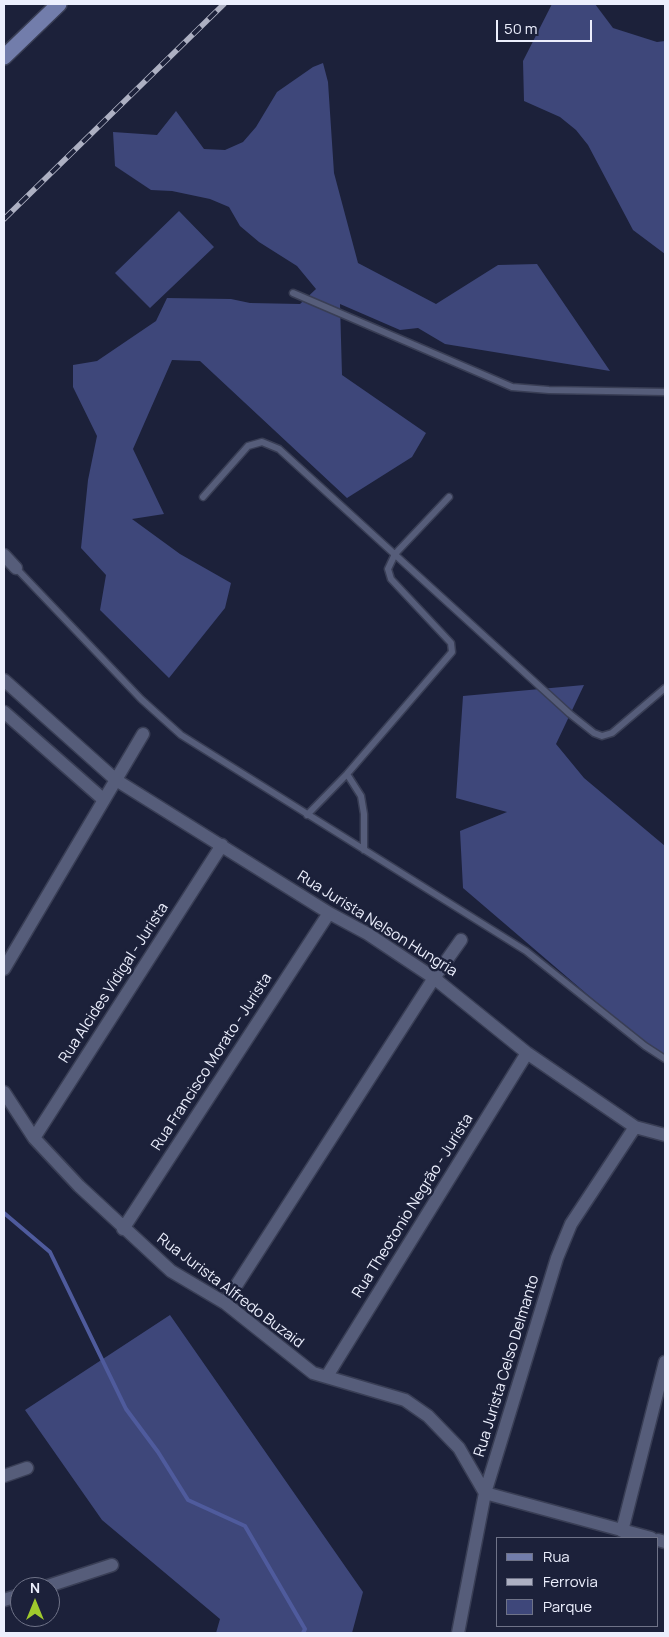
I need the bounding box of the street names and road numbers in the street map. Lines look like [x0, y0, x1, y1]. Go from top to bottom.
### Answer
street label: Rua Jurista Nelson Hungria [294, 867, 460, 981]
street label: Rua Alcides Vidigal - Jurista [55, 899, 173, 1067]
street label: Rua Francisco Morato - Jurista [148, 970, 276, 1154]
street label: Rua Theotonio Negrão - Jurista [349, 1111, 477, 1301]
street label: Rua Jurista Alfredo Buzaid [153, 1230, 307, 1352]
street label: Rua Jurista Celso Delmanto [471, 1273, 543, 1459]

